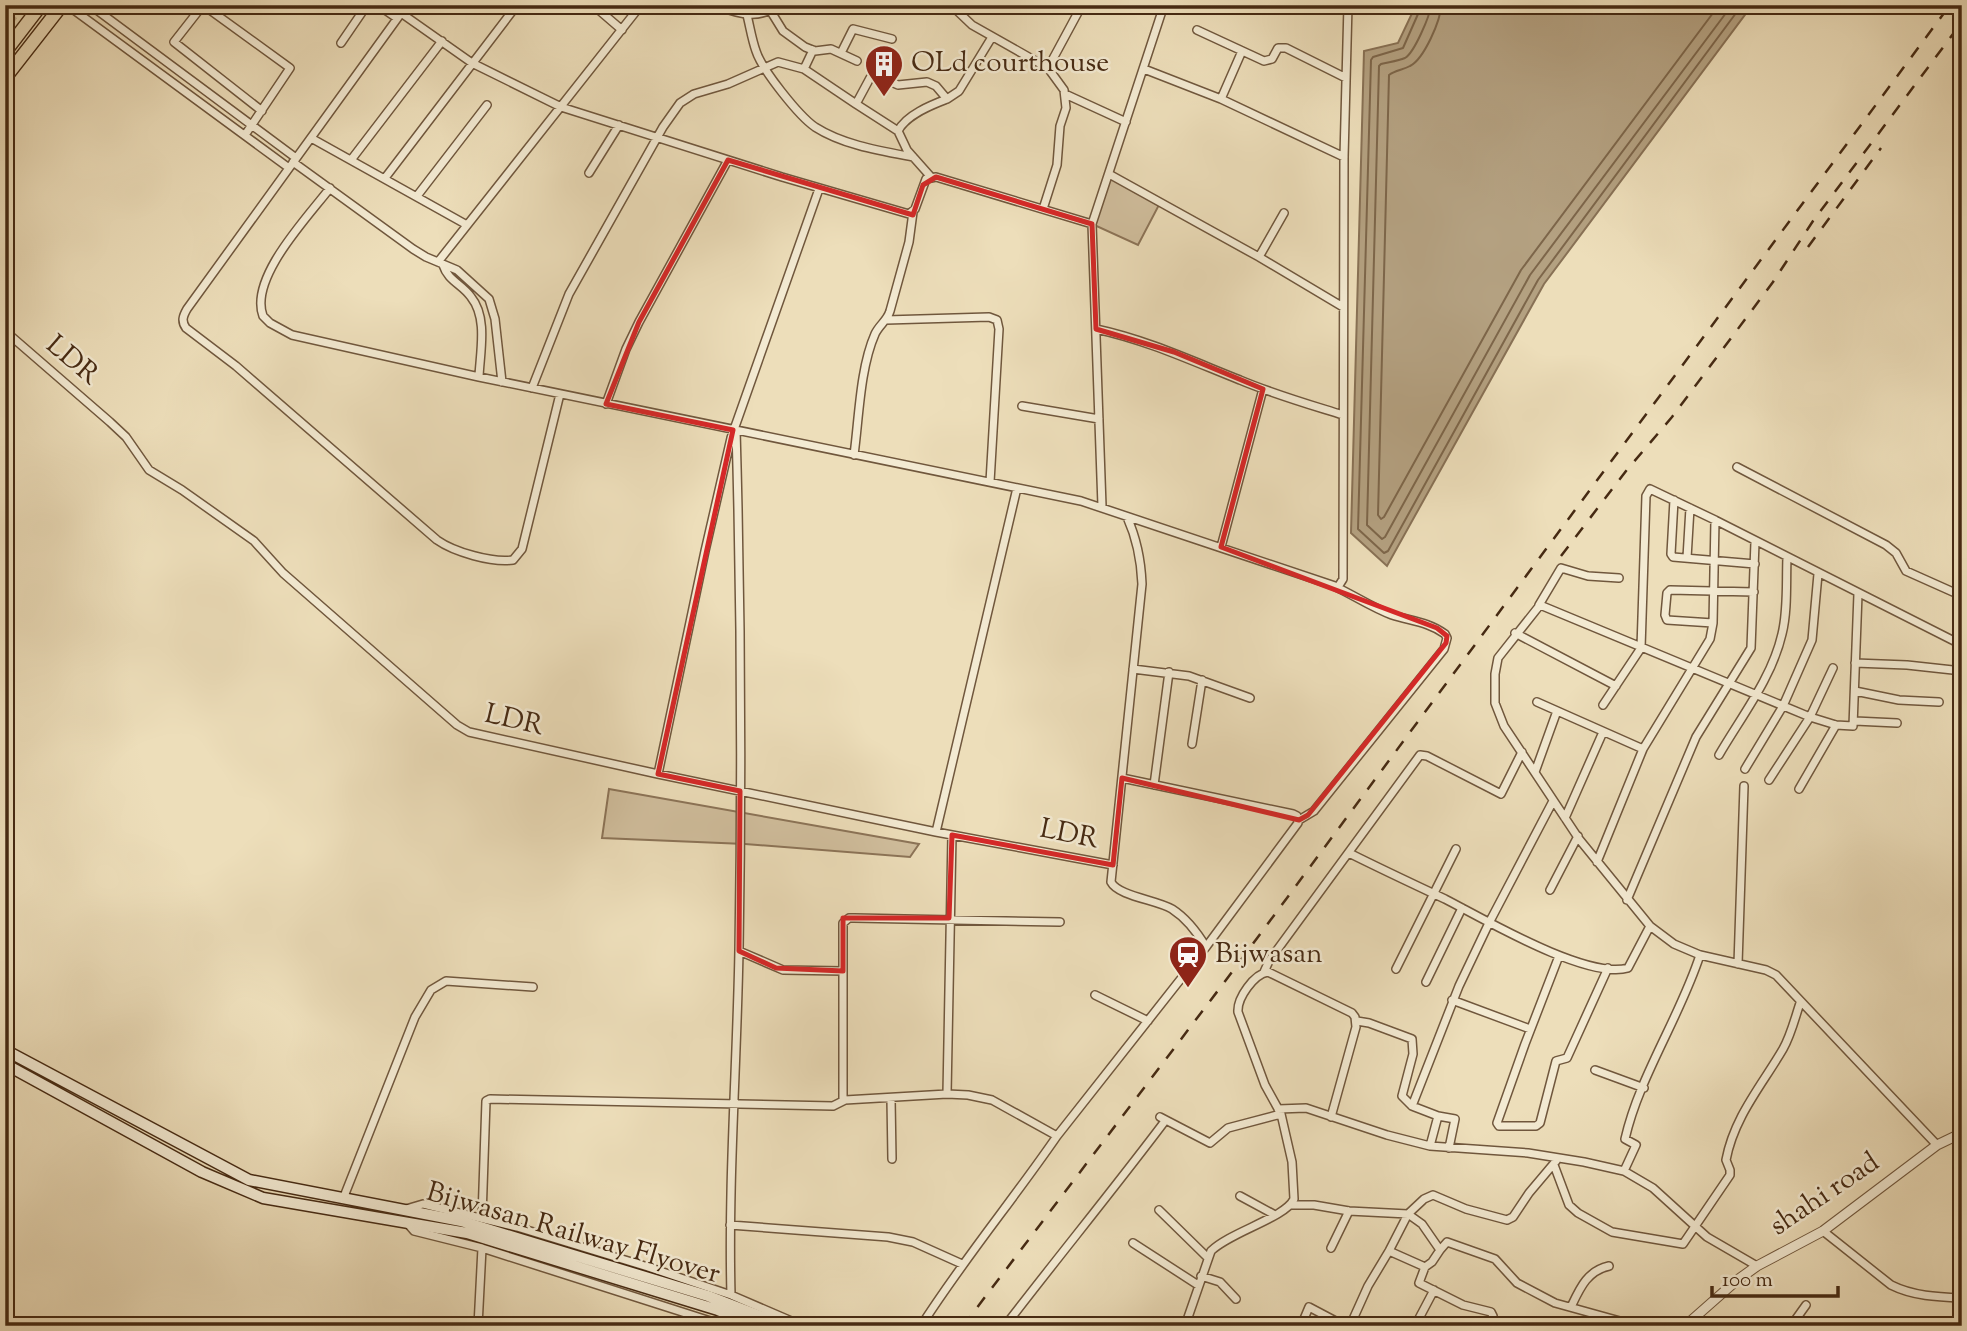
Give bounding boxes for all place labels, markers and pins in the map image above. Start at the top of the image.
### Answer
building icon: OLd courthouse [863,43,905,98]
place label: OLd courthouse [911,44,1109,84]
station icon: Bijwasan [1167,934,1209,989]
place label: Bijwasan [1215,935,1323,975]

